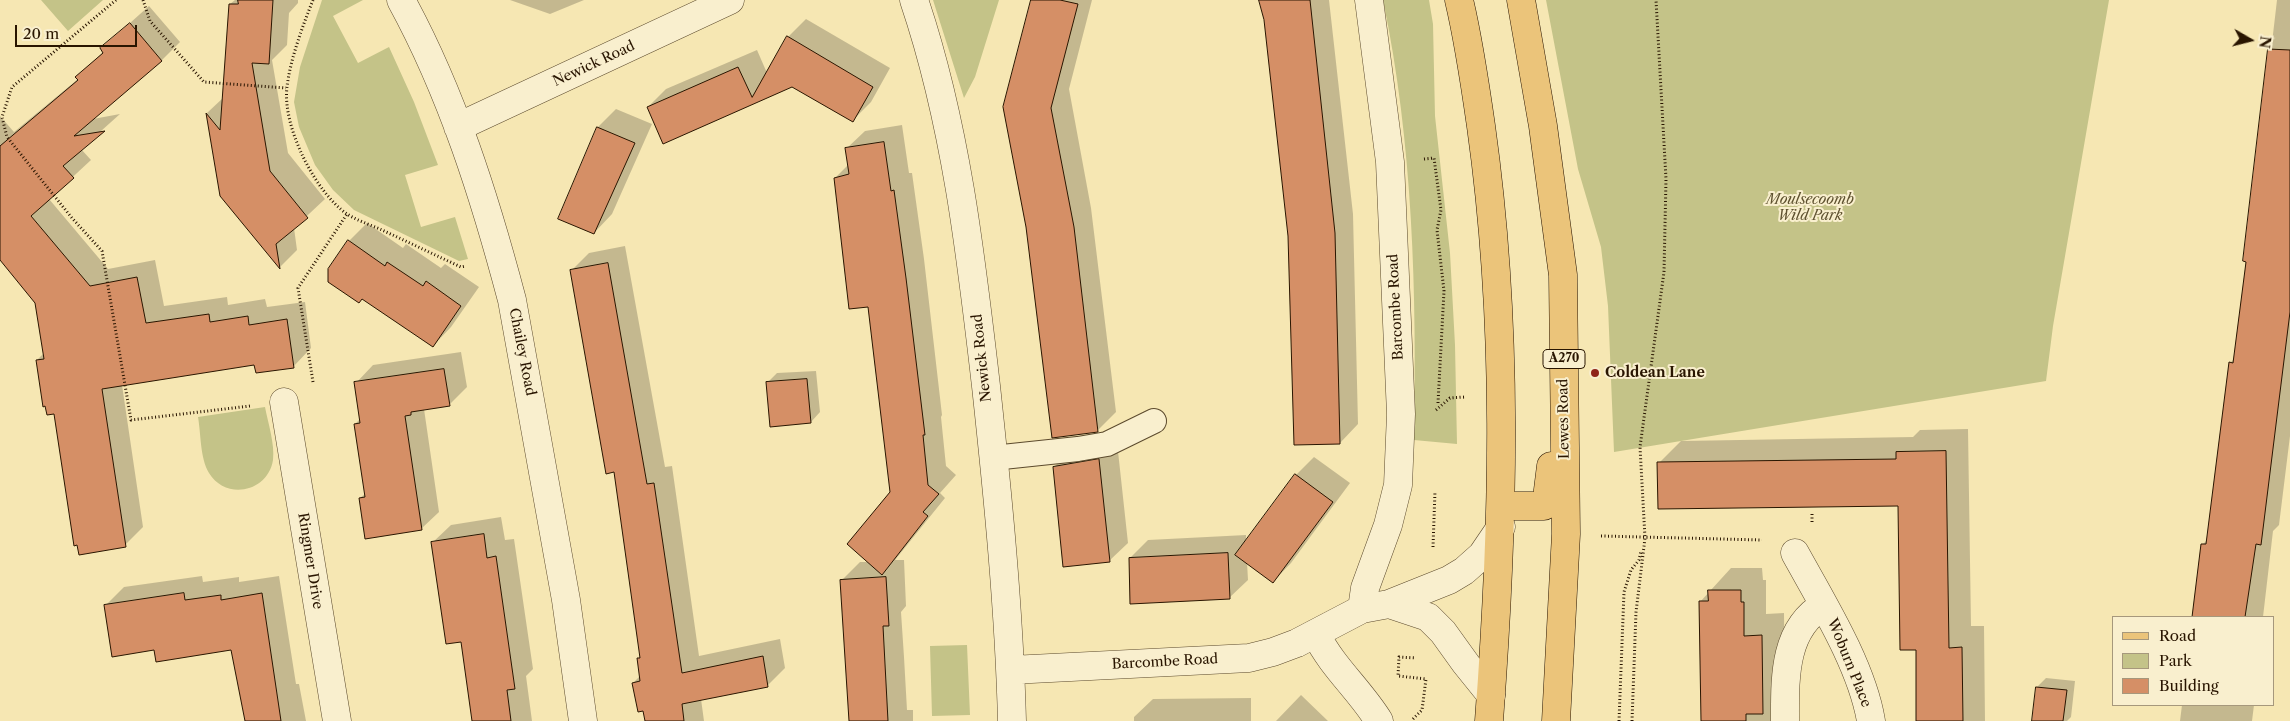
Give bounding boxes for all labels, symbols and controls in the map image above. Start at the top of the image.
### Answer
scale bar [18,15,140,47]
north arrow [2225,15,2275,65]
text: 20 m [23,24,59,43]
text: N [2255,35,2275,49]
street label: Newick Road [550,38,638,90]
park label: Moulsecoomb Wild Park [1766,192,1854,224]
street label: Barcombe Road [1385,253,1407,361]
street label: Chailey Road [505,307,539,397]
street label: Newick Road [969,313,995,403]
road number: A270 [1543,349,1585,368]
place label: Coldean Lane [1605,365,1705,381]
marker: Coldean Lane [1589,367,1601,379]
street label: Lewes Road [1555,379,1573,459]
street label: Ringmer Drive [294,512,326,610]
street label: Woburn Place [1824,616,1874,710]
legend [2112,616,2275,706]
text: Road [2159,626,2196,645]
street label: Barcombe Road [1111,651,1219,673]
text: Park [2159,651,2192,670]
text: Building [2159,676,2219,695]

